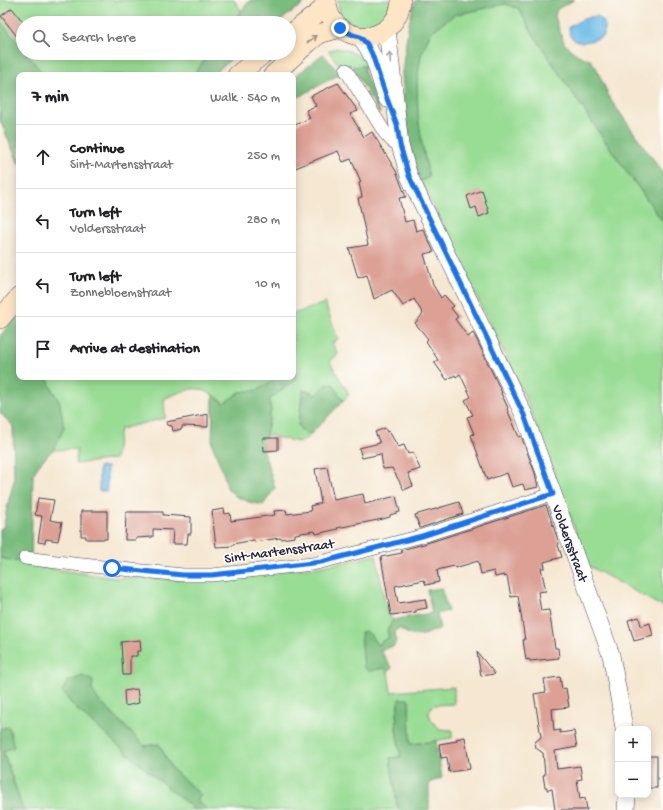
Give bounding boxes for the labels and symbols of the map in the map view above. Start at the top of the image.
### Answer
route end [331,19,349,37]
one-way arrow [307,35,318,43]
one-way arrow [386,52,393,65]
street label: Voldersstraat [547,502,591,586]
street label: Sint-Martensstraat [223,536,337,569]
route start [103,559,121,577]

